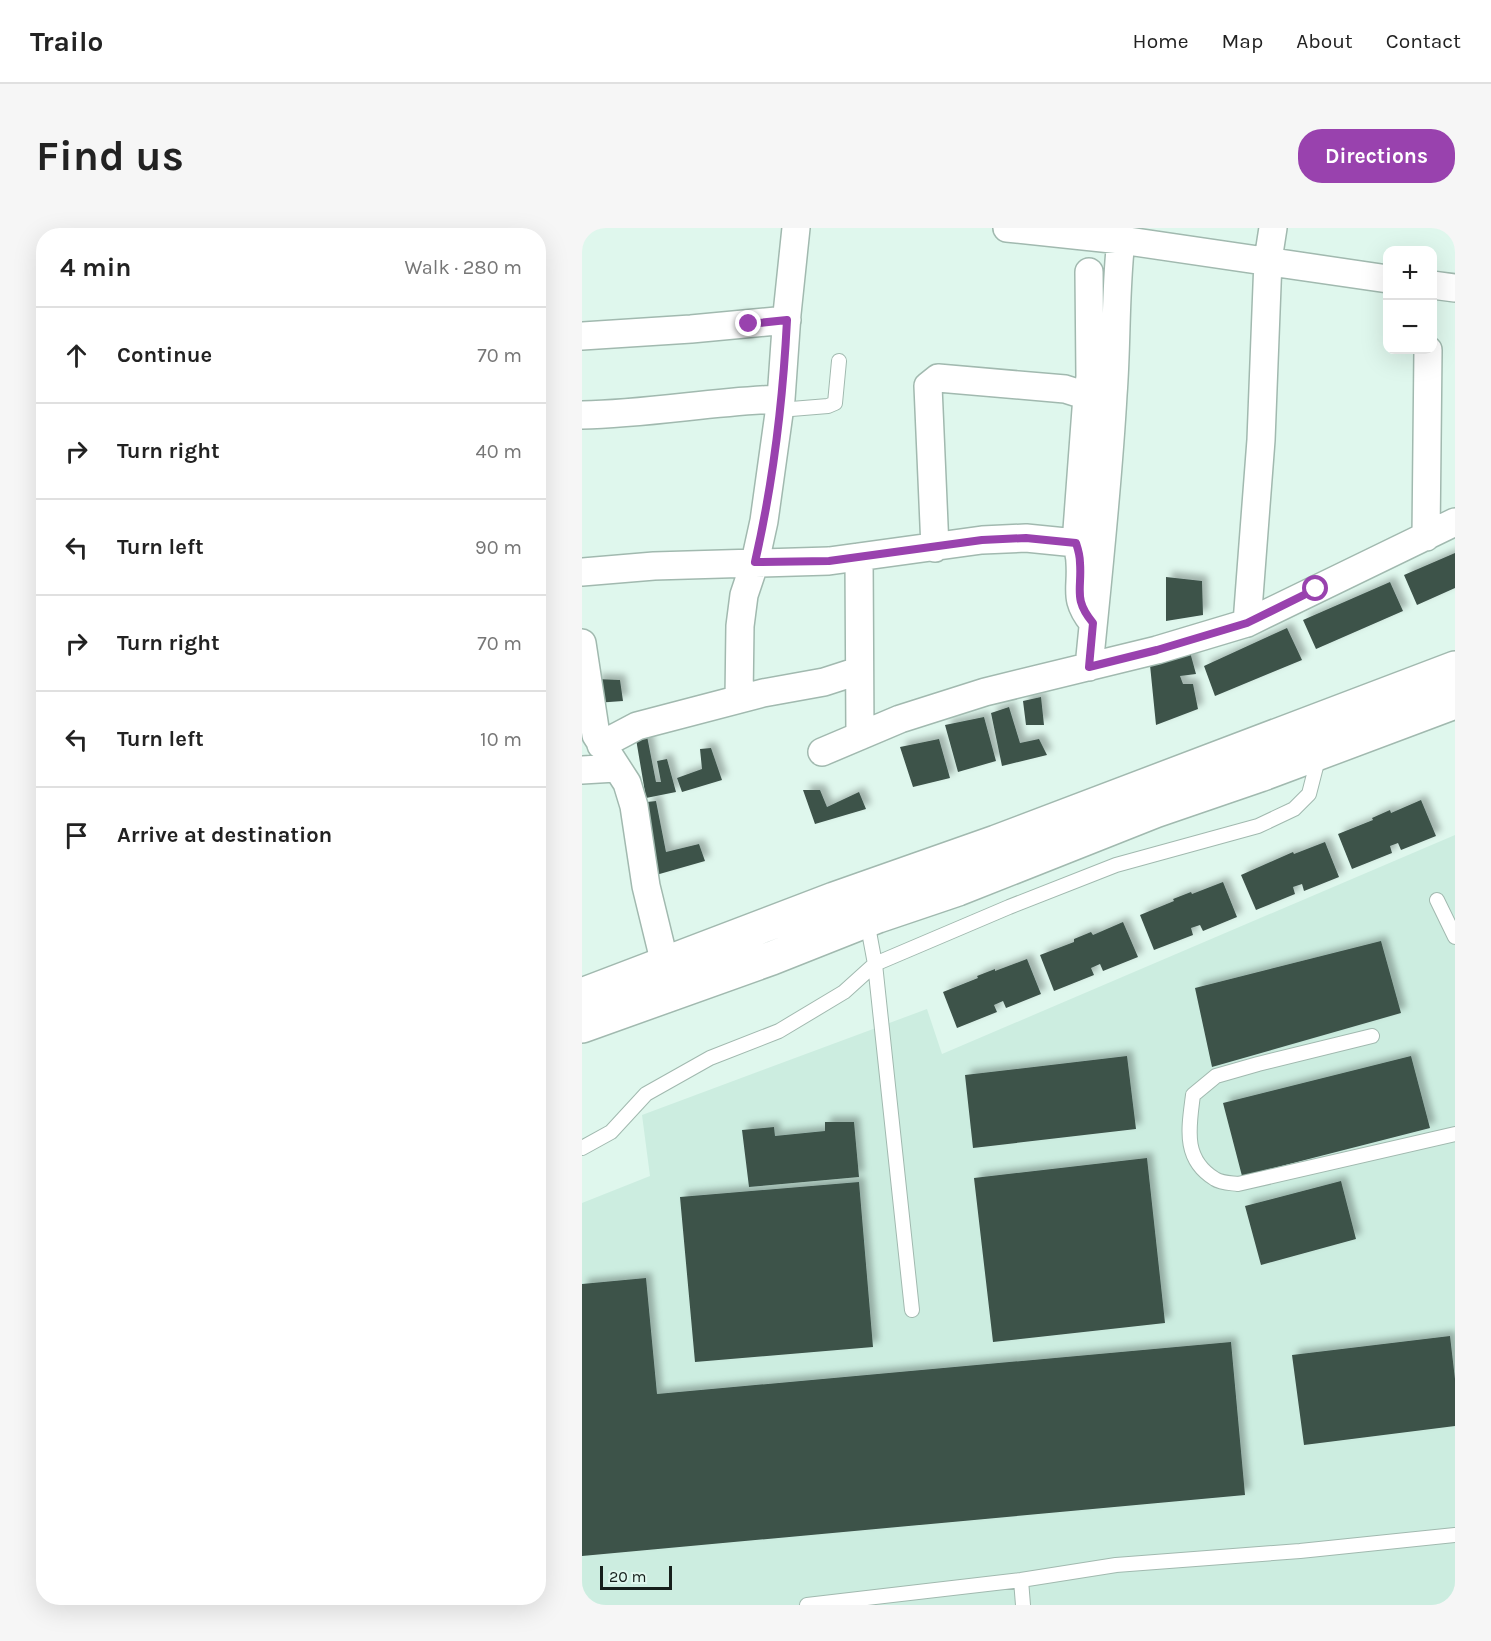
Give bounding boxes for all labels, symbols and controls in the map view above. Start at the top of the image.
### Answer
text: Trailo [30,25,103,58]
text: Home [1133,29,1189,53]
text: Map [1222,29,1263,53]
text: About [1296,29,1353,53]
text: Contact [1386,29,1461,53]
button: Directions [1298,129,1455,183]
text: Find us [36,131,184,181]
map controls [1383,246,1437,354]
button: + [1383,246,1437,300]
text: 4 min [60,252,131,283]
text: Walk · 280 m [405,256,522,279]
button: − [1383,300,1437,354]
route end [735,310,761,336]
icon: ahead [60,339,93,372]
text: Continue [117,342,212,368]
text: 70 m [477,344,522,367]
icon: right [60,435,93,468]
text: Turn right [117,438,220,464]
text: 40 m [476,440,522,463]
icon: left [60,531,93,564]
text: Turn left [117,534,204,560]
text: 90 m [475,536,522,559]
route start [1302,575,1328,601]
icon: right [60,627,93,660]
text: Turn right [117,630,220,656]
text: 70 m [477,632,522,655]
icon: left [60,723,93,756]
text: Turn left [117,726,204,752]
text: 10 m [480,728,522,751]
icon: arrive [60,819,93,852]
text: Arrive at destination [117,822,332,848]
scale bar [600,1563,672,1590]
text: 20 m [609,1567,647,1586]

